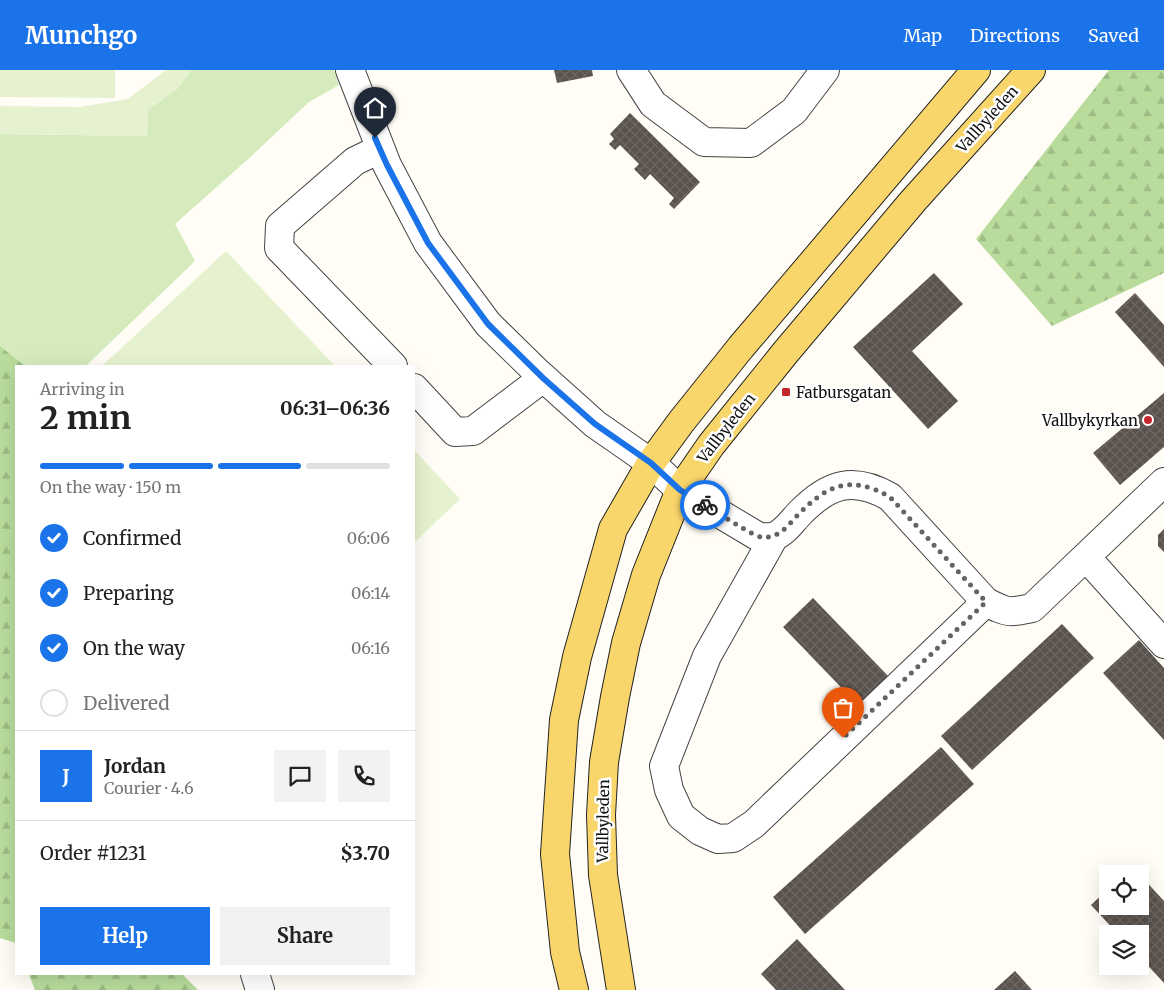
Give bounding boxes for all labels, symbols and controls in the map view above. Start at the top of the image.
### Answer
text: Munchgo [25,20,137,51]
text: Map [904,24,942,47]
text: Directions [970,24,1060,47]
text: Saved [1088,24,1139,47]
street label: Vallbyleden [951,82,1022,157]
pin [354,87,396,138]
icon: home [361,94,389,122]
text: Arriving in [40,379,125,399]
place label: Fatbursgatan [796,383,891,402]
marker: Fatbursgatan [780,386,792,398]
street label: Vallbyleden [692,389,759,468]
text: 06:31–06:36 [280,396,390,420]
text: 2 min [40,398,131,438]
place label: Vallbykyrkan [1041,411,1138,430]
marker: Vallbykyrkan [1142,414,1154,426]
text: On the way · 150 m [40,477,181,497]
courier [680,480,730,530]
icon: bike [691,491,719,519]
icon: check [40,524,68,552]
text: Confirmed [83,526,181,550]
text: 06:06 [347,528,390,548]
icon: check [40,579,68,607]
text: Preparing [83,581,174,605]
text: 06:14 [351,583,390,603]
icon: check [40,634,68,662]
text: On the way [83,636,185,660]
text: 06:16 [351,638,390,658]
pin [822,687,864,738]
text: Delivered [83,691,170,715]
icon: bag [829,694,857,722]
button: chat [274,750,326,802]
button: phone [338,750,390,802]
text: Jordan [104,754,166,778]
text: J [62,764,70,788]
text: Courier · 4.6 [104,778,194,798]
street label: Vallbyleden [593,779,613,864]
text: Order #1231 [40,841,146,865]
text: $3.70 [340,841,390,865]
map controls [1099,865,1149,975]
button: locate [1099,865,1149,915]
button: Help [40,907,210,965]
button: Share [220,907,390,965]
button: layers [1099,925,1149,975]

